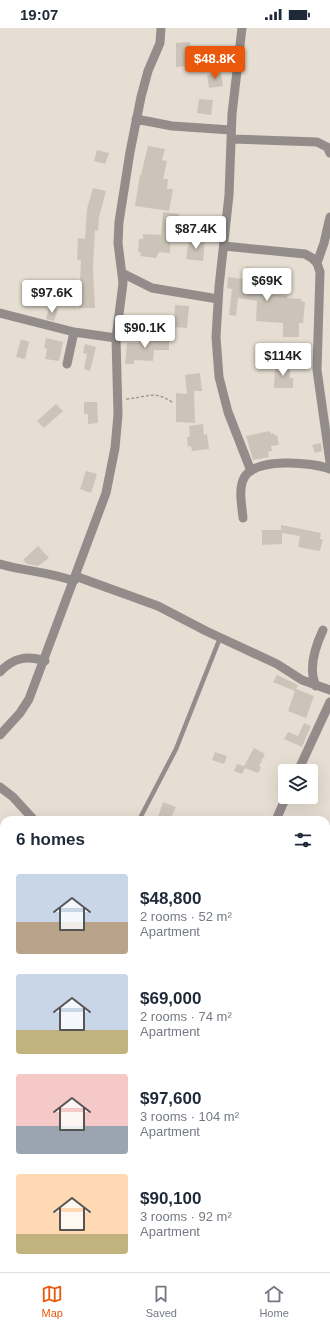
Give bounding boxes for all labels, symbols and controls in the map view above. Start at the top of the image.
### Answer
text: 19:07 [20,6,58,23]
pin: $48.8K [182,46,248,80]
text: $48.8K [194,51,236,66]
pin: $87.4K [163,216,229,250]
text: $87.4K [175,221,217,236]
pin: $69K [243,268,291,302]
text: $69K [251,273,283,288]
pin: $97.6K [19,280,85,314]
text: $97.6K [31,285,73,300]
pin: $90.1K [112,315,178,349]
text: $90.1K [124,320,166,335]
pin: $114K [255,343,311,377]
text: $114K [264,348,302,363]
map controls [278,764,318,804]
button: layers [278,764,318,804]
icon: filters [292,829,314,851]
text: 6 homes [16,830,85,849]
text: $48,800 [140,889,201,908]
icon: home [48,890,96,938]
text: 2 rooms · 52 m² [140,909,232,924]
text: Apartment [140,924,200,939]
text: $69,000 [140,989,201,1008]
icon: home [48,990,96,1038]
text: 2 rooms · 74 m² [140,1009,232,1024]
text: Apartment [140,1024,200,1039]
text: $97,600 [140,1089,201,1108]
icon: home [48,1090,96,1138]
text: 3 rooms · 104 m² [140,1109,239,1124]
text: Apartment [140,1124,200,1139]
text: $90,100 [140,1189,201,1208]
icon: home [48,1190,96,1238]
text: 3 rooms · 92 m² [140,1209,232,1224]
text: Apartment [140,1224,200,1239]
tab: Map [41,1283,63,1319]
tab: Saved [146,1283,177,1319]
tab: Home [259,1283,289,1319]

